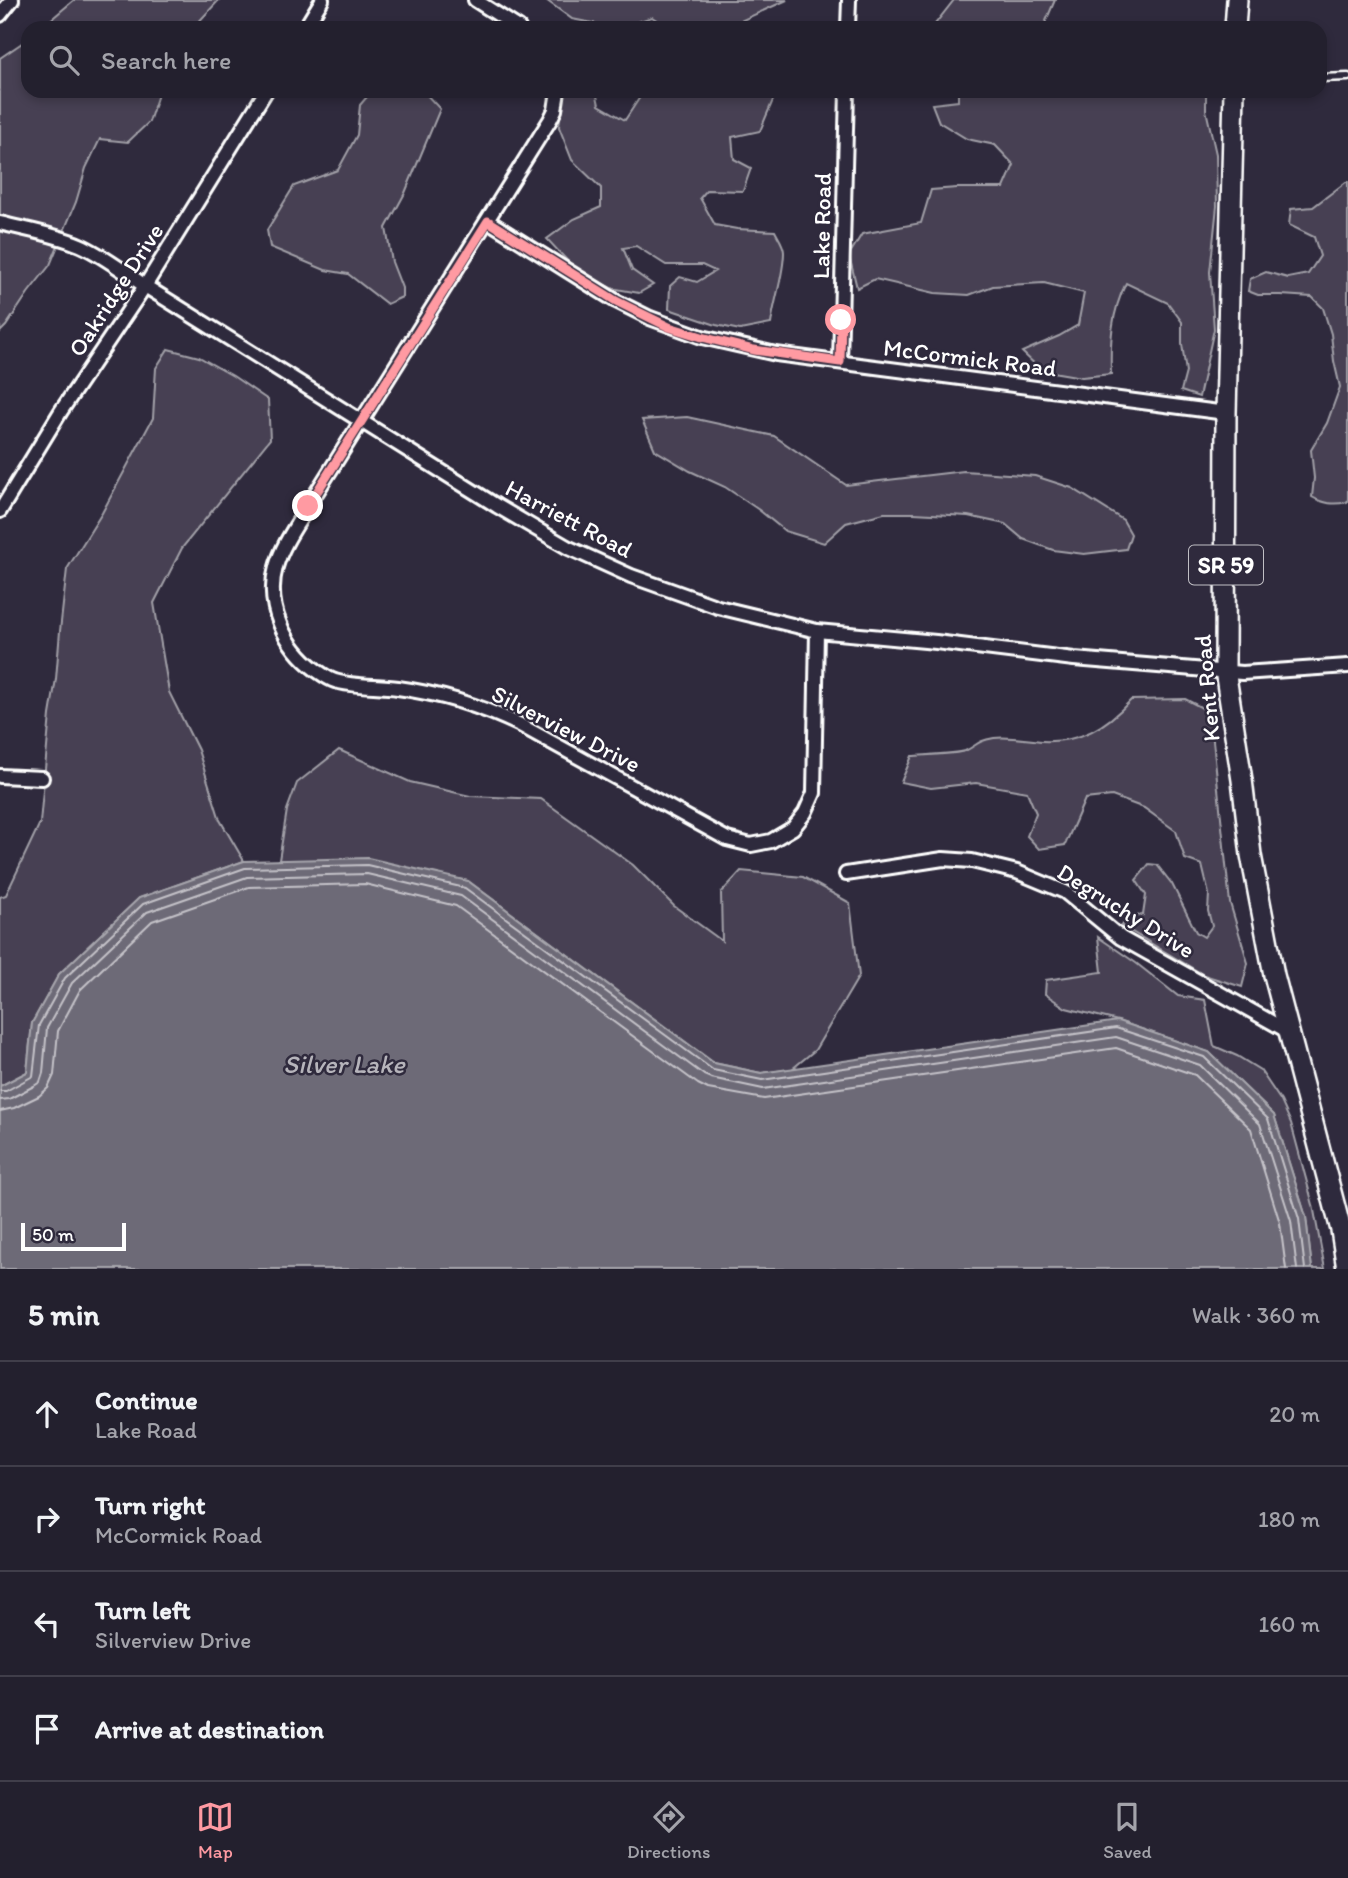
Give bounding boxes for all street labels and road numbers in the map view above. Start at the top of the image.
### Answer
street label: Lake Road [806,172,837,279]
street label: Oakridge Drive [62,218,169,362]
street label: McCormick Road [882,332,1058,383]
street label: Harriett Road [501,473,638,564]
road number: SR 59 [1189,545,1263,584]
street label: Kent Road [1187,633,1226,743]
street label: Silverview Drive [487,679,645,778]
street label: Degruchy Drive [1052,857,1200,964]

